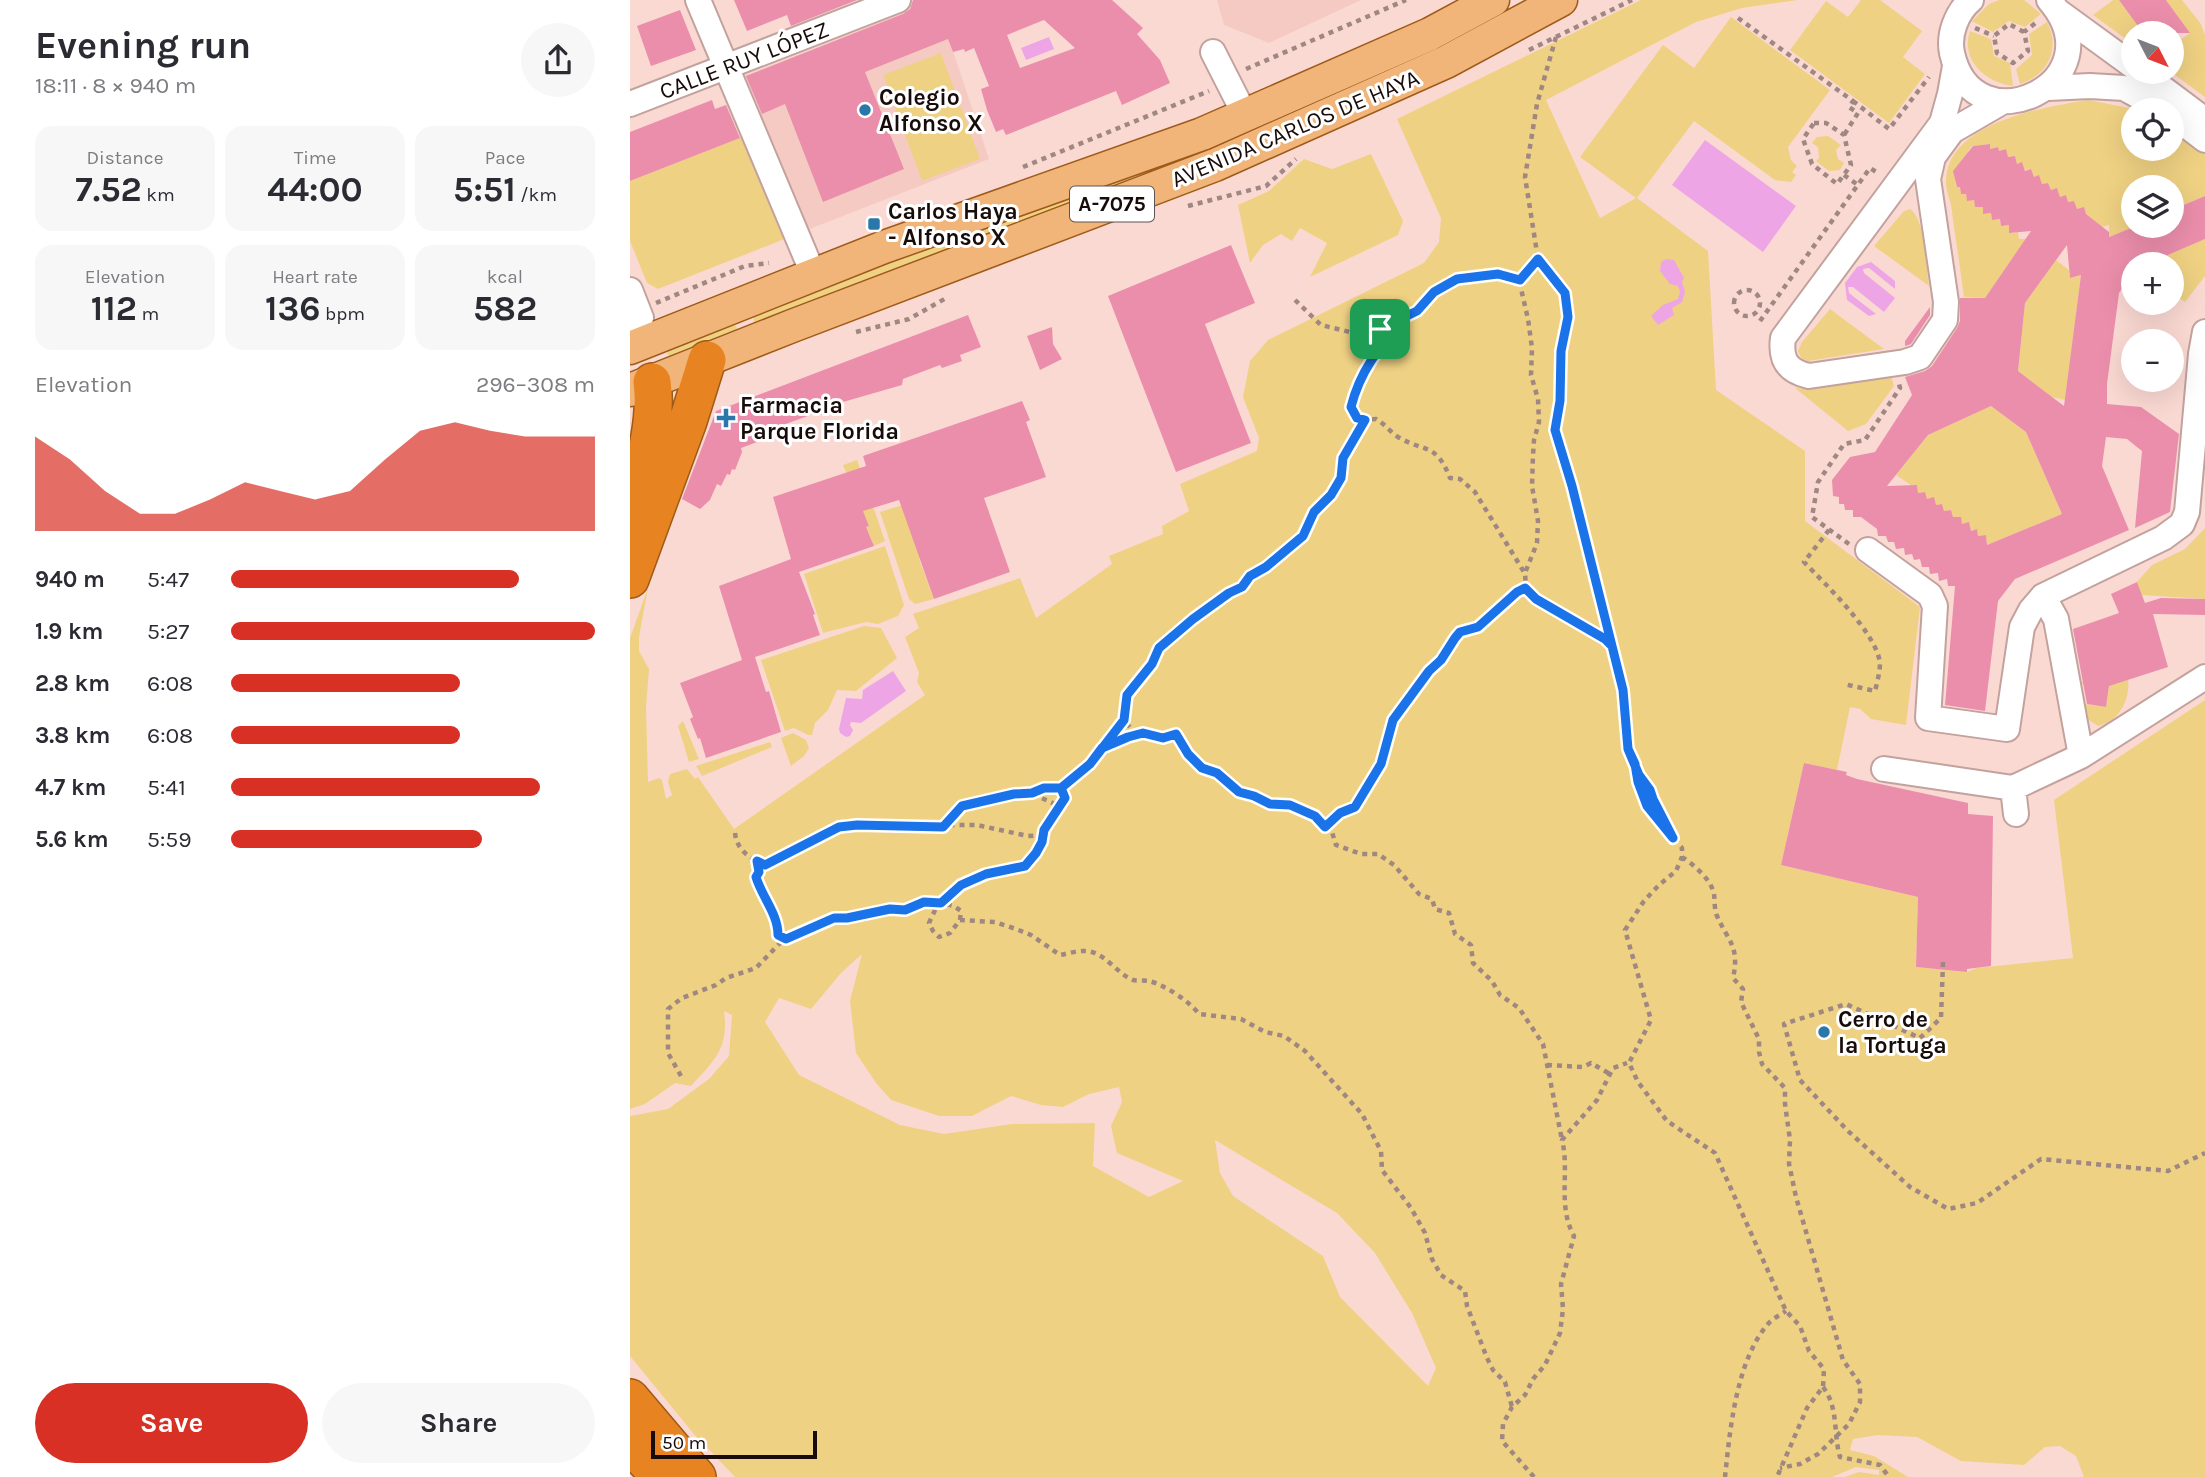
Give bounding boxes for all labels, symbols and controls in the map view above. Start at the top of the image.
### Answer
street label: CALLE RUY LÓPEZ [656,16,833,105]
north arrow [2121,21,2184,84]
map controls [2121,21,2184,392]
text: Evening run [35,23,251,68]
button: share [521,23,595,97]
street label: AVENIDA CARLOS DE HAYA [1167,64,1423,193]
text: 18:11 · 8 × 940 m [35,72,196,99]
place label: Colegio Alfonso X [879,84,983,137]
button: locate [2121,98,2184,161]
marker: Colegio Alfonso X [857,102,873,118]
text: Distance [87,147,163,169]
text: Time [294,147,336,169]
text: Pace [485,147,525,169]
text: 7.52 [75,169,142,210]
text: 44:00 [267,169,363,210]
text: 5:51 [453,169,516,210]
button: layers [2121,175,2184,238]
text: km [142,184,175,206]
text: /km [516,184,557,206]
road number: A-7075 [1070,186,1154,222]
place label: Carlos Haya - Alfonso X [888,198,1018,251]
marker: Carlos Haya - Alfonso X [866,216,882,232]
button: + [2121,252,2184,315]
text: Elevation [85,266,165,288]
text: Heart rate [272,266,358,288]
text: kcal [487,266,523,288]
text: 112 [91,288,137,329]
text: 136 [265,288,320,329]
text: 582 [473,288,537,329]
pin [1350,299,1410,359]
text: m [137,303,159,325]
text: bpm [320,303,365,325]
icon: arrive [1361,310,1399,348]
button: − [2121,329,2184,392]
text: Elevation [35,371,132,398]
text: 296–308 m [476,371,595,398]
place label: Farmacia Parque Florida [740,392,899,445]
marker: Farmacia Parque Florida [718,410,734,426]
text: 940 m [35,566,105,593]
text: 5:47 [147,566,189,593]
text: 1.9 km [35,618,103,645]
text: 5:27 [147,618,189,645]
text: 2.8 km [35,670,110,697]
text: 6:08 [147,670,193,697]
text: 3.8 km [35,722,110,749]
text: 6:08 [147,722,193,749]
text: 4.7 km [35,774,106,801]
text: 5:41 [147,774,186,801]
text: 5.6 km [35,826,109,853]
text: 5:59 [147,826,192,853]
place label: Cerro de la Tortuga [1838,1006,1947,1059]
marker: Cerro de la Tortuga [1816,1024,1832,1040]
button: Save [35,1383,308,1463]
button: Share [322,1383,595,1463]
scale bar [651,1428,817,1460]
text: 50 m [662,1432,706,1454]

